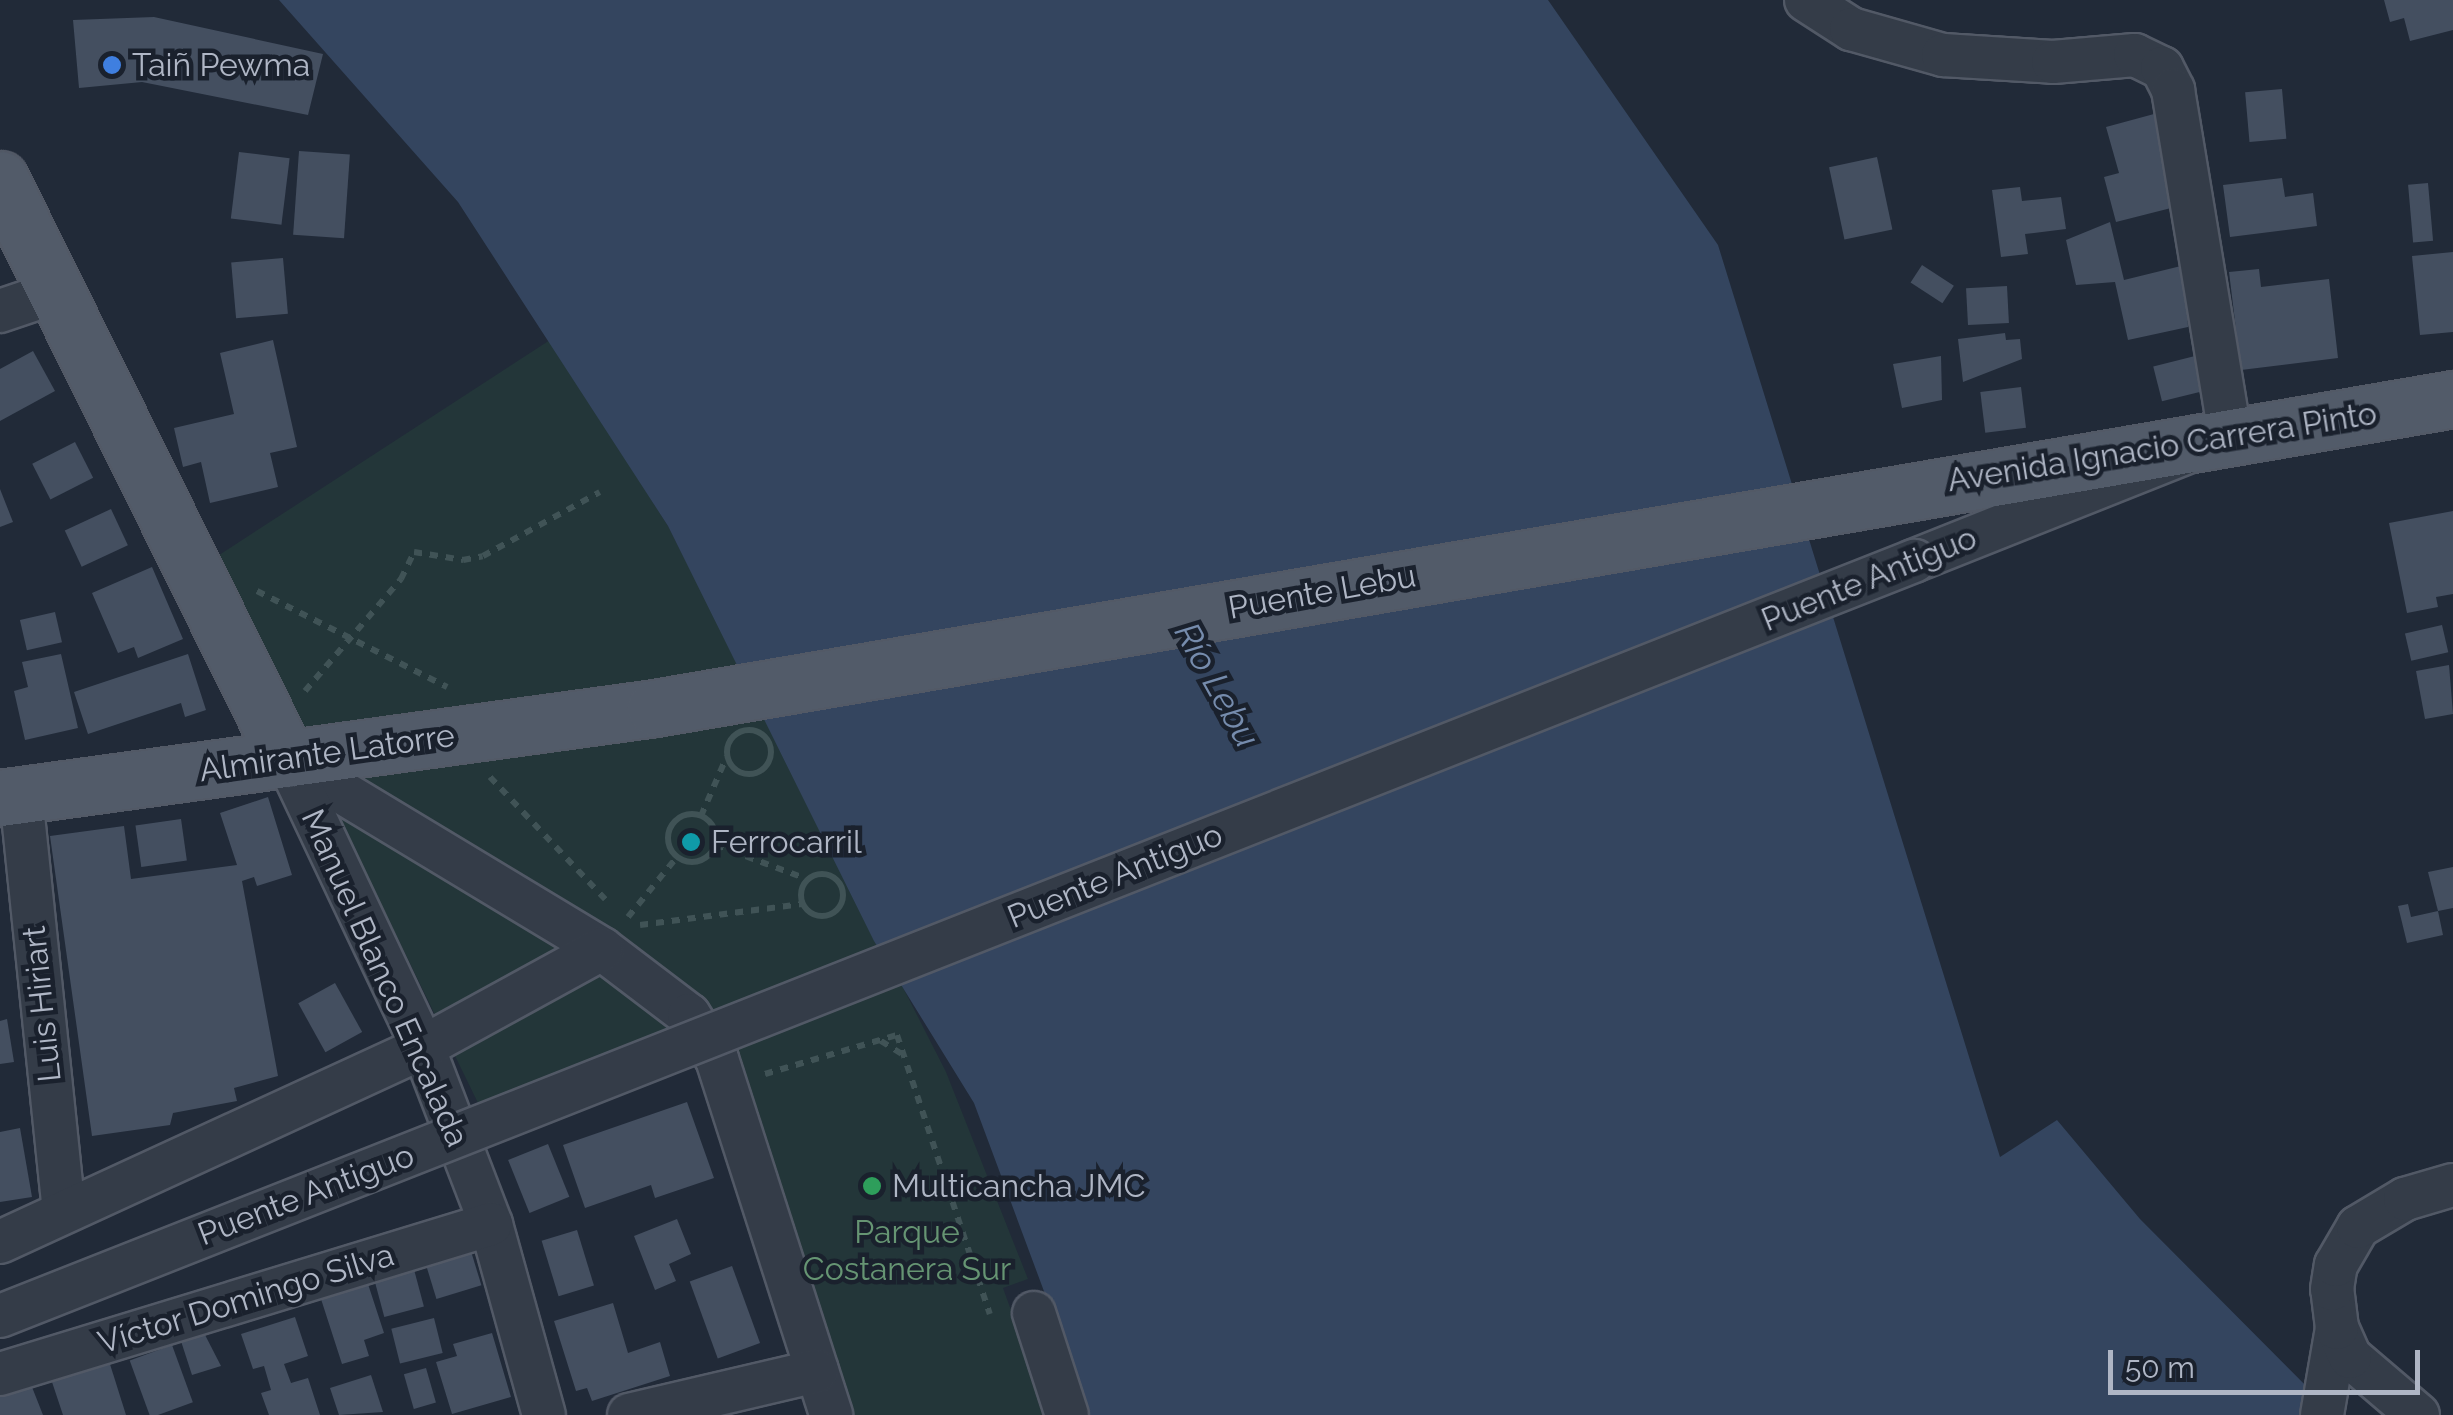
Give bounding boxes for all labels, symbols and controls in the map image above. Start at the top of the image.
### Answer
place label: Taiñ Pewma [132,46,310,84]
marker: Taiñ Pewma [101,54,123,76]
street label: Avenida Ignacio Carrera Pinto [1945,394,2379,500]
street label: Puente Antiguo [1756,518,1982,640]
street label: Puente Lebu [1225,557,1419,627]
water label: Río Lebu [1166,615,1268,755]
street label: Almirante Latorre [197,716,457,790]
street label: Manuel Blanco Encalada [293,803,477,1153]
street label: Puente Antiguo [1002,815,1228,937]
place label: Ferrocarril [711,823,862,861]
marker: Ferrocarril [680,831,702,853]
street label: Luis Hiriart [15,924,69,1084]
street label: Puente Antiguo [192,1136,420,1254]
place label: Multicancha JMC [892,1167,1146,1205]
marker: Multicancha JMC [861,1175,883,1197]
park label: Parque Costanera Sur [803,1214,1011,1289]
street label: Víctor Domingo Silva [93,1236,399,1362]
scale bar [2113,1330,2426,1392]
text: 50 m [2125,1350,2195,1385]

